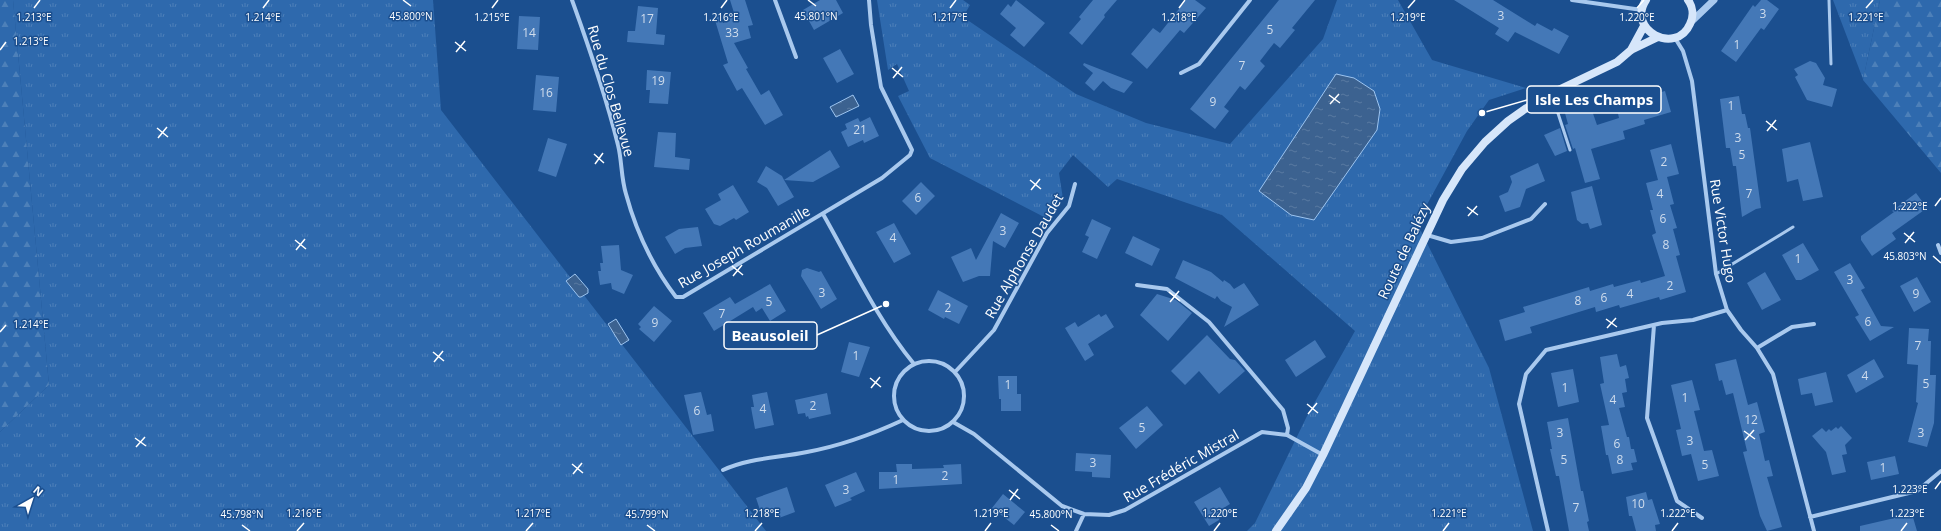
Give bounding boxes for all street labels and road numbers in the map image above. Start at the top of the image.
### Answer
street label: Rue du Clos Bellevue [584,23,639,159]
street label: Rue Victor Hugo [1706,178,1741,284]
street label: Rue Alphonse Daudet [980,190,1067,322]
street label: Route de Balézy [1373,199,1435,302]
street label: Rue Joseph Roumanille [674,201,813,292]
street label: Rue Frédéric Mistral [1120,425,1242,506]

